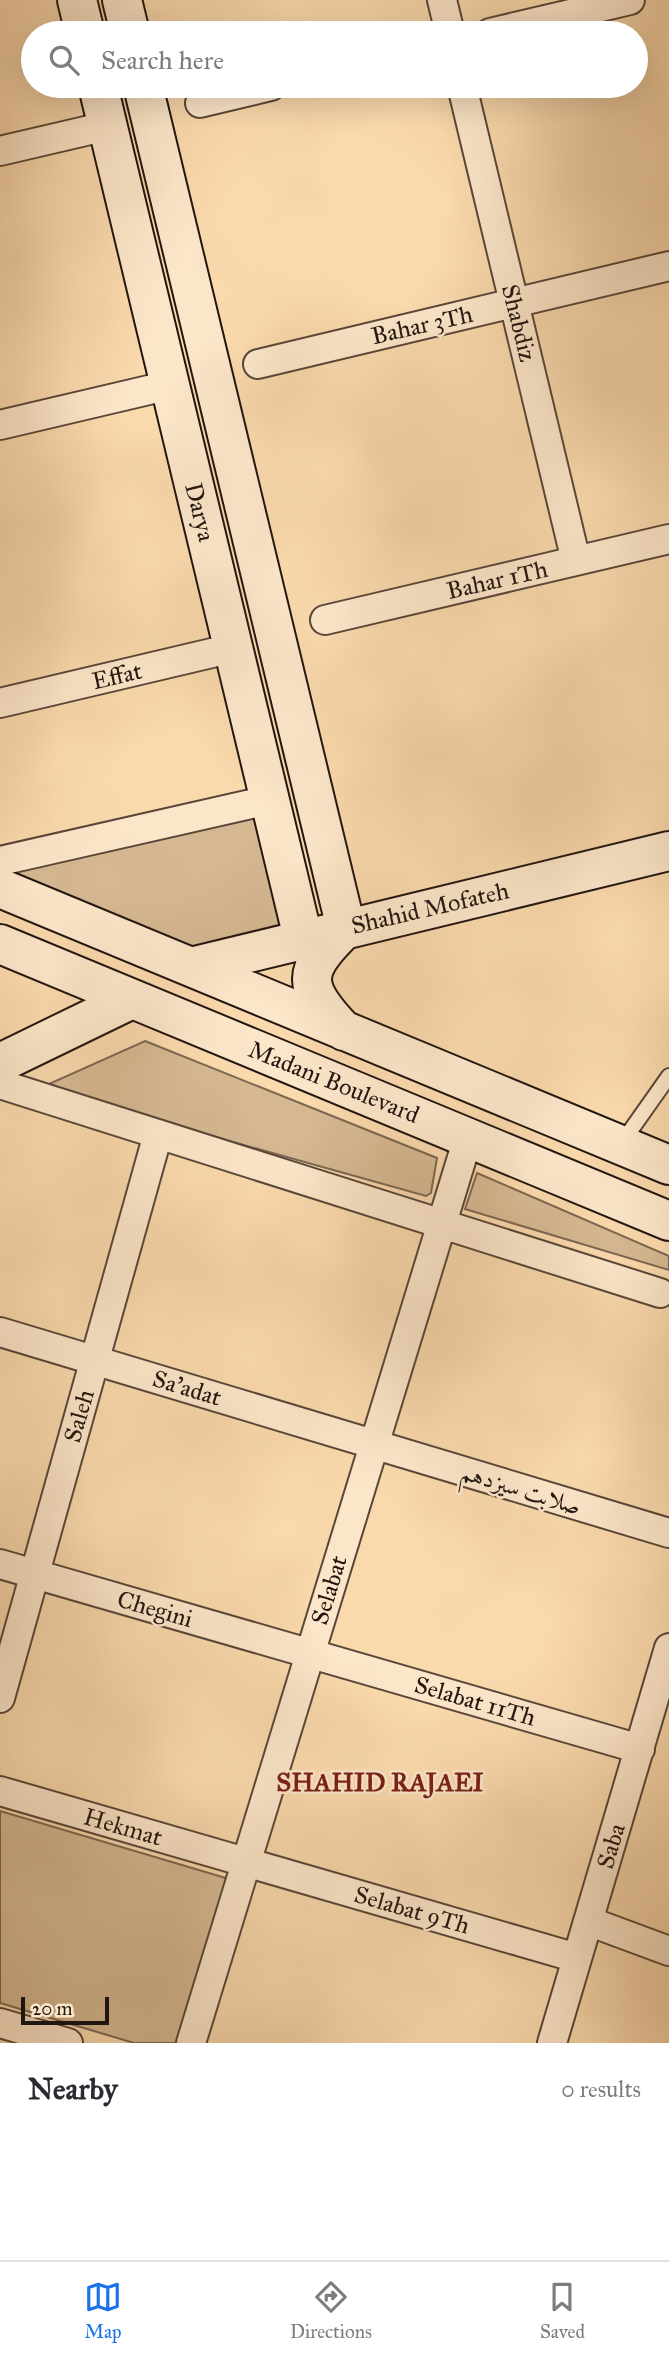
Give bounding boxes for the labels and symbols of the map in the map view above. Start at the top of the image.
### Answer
street label: Shabdiz [495,281,543,365]
street label: Bahar 3Th [368,299,476,351]
street label: Darya [178,480,222,545]
street label: Bahar 1Th [443,554,551,606]
street label: Effat [89,656,145,696]
street label: Shahid Mofateh [348,875,512,941]
street label: Madani Boulevard [244,1034,424,1130]
street label: Sa'adat [149,1363,226,1413]
street label: Saleh [57,1386,101,1446]
street label: صلابت سیزدهم [455,1457,585,1528]
street label: Selabat [304,1551,354,1628]
street label: Chegini [114,1584,197,1634]
street label: Selabat 11Th [411,1669,539,1733]
district label: SHAHID RAJAEI [276,1766,484,1799]
street label: Hekmat [80,1802,166,1853]
street label: Saba [590,1819,632,1872]
street label: Selabat 9Th [351,1879,473,1941]
scale bar [21,1994,108,2026]

